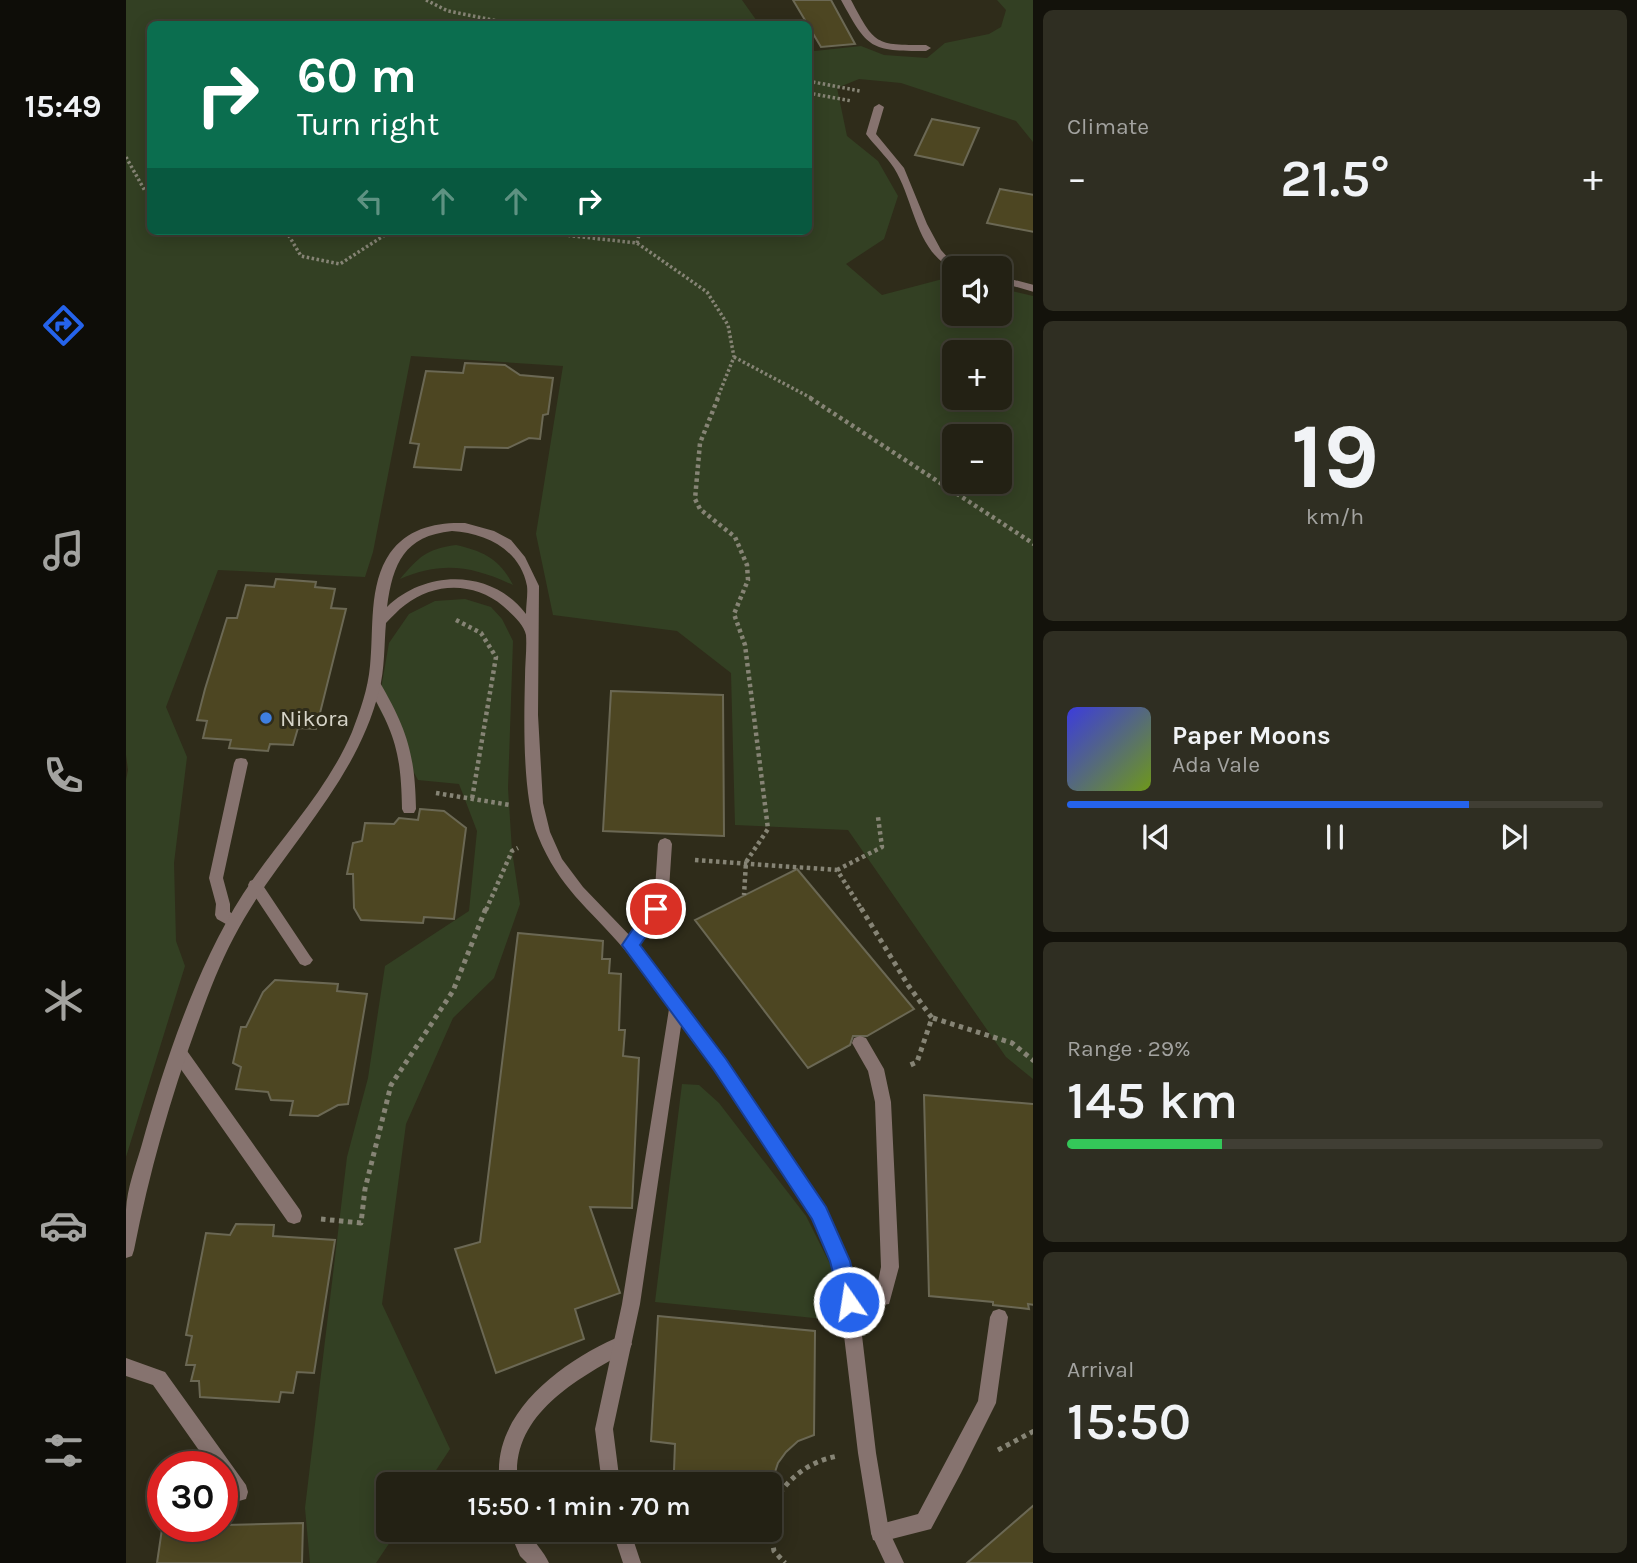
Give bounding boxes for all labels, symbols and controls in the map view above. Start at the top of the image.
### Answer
text: 60 m [297,47,417,104]
icon: right [182,49,273,140]
text: 15:49 [24,88,102,125]
text: Turn right [297,106,439,143]
text: Climate [1067,113,1149,140]
text: 21.5° [1280,148,1390,209]
text: − [1067,156,1087,201]
text: + [1583,156,1603,201]
icon: left [351,182,389,220]
icon: ahead [424,182,462,220]
icon: ahead [497,182,535,220]
icon: right [570,182,608,220]
map controls [942,256,1012,494]
button: sound [942,256,1012,326]
icon: directions [39,301,88,350]
button: + [942,340,1012,410]
text: 19 [1291,404,1379,510]
button: − [942,424,1012,494]
text: km/h [1306,503,1364,530]
icon: music [39,526,88,575]
place label: Nikora [280,705,349,732]
marker: Nikora [258,710,274,726]
text: Paper Moons [1172,720,1331,751]
icon: phone [39,751,88,800]
text: Ada Vale [1172,751,1260,778]
icon: previous [1137,818,1175,856]
icon: pause [1316,818,1354,856]
icon: next [1495,818,1533,856]
pin [626,879,686,939]
icon: arrive [637,890,675,928]
icon: climate [39,976,88,1025]
text: Range · 29% [1067,1035,1191,1062]
text: 145 km [1067,1070,1238,1131]
icon: car [39,1201,88,1250]
position arrow [812,1265,886,1339]
text: Arrival [1067,1356,1134,1383]
text: 15:50 [1067,1391,1191,1452]
icon: filters [39,1426,88,1475]
speed limit sign: 30 [147,1451,238,1542]
text: 15:50 · 1 min · 70 m [467,1491,691,1522]

